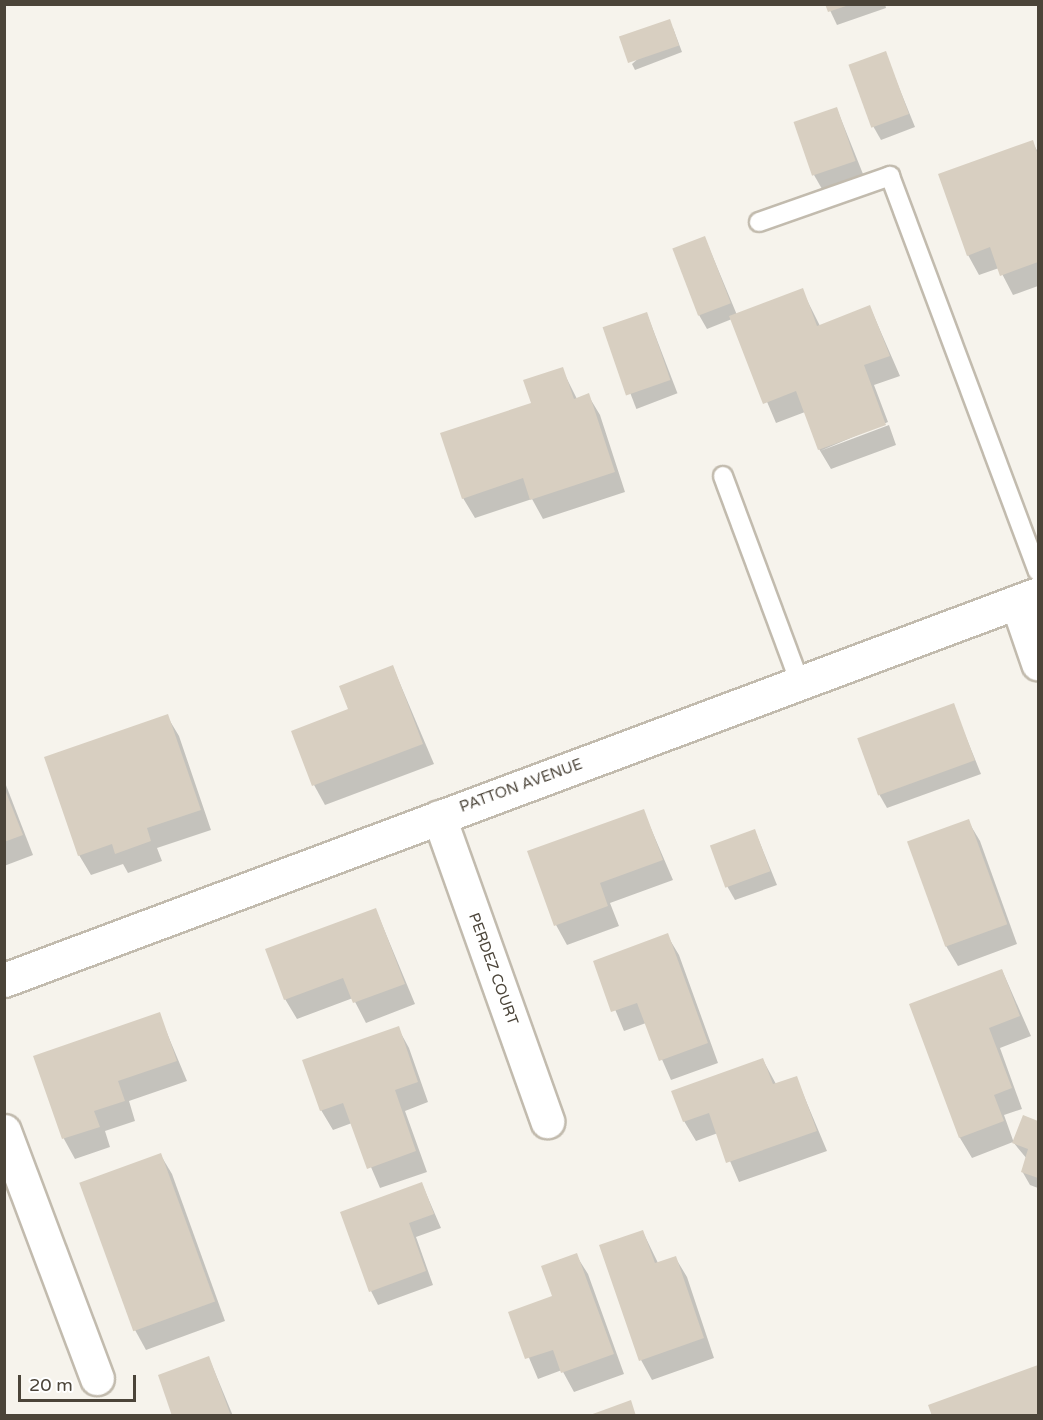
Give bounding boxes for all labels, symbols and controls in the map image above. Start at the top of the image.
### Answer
street label: PATTON AVENUE [457,755,585,817]
street label: PERDEZ COURT [464,910,522,1028]
scale bar [21,1363,140,1401]
text: 20 m [29,1374,73,1396]

